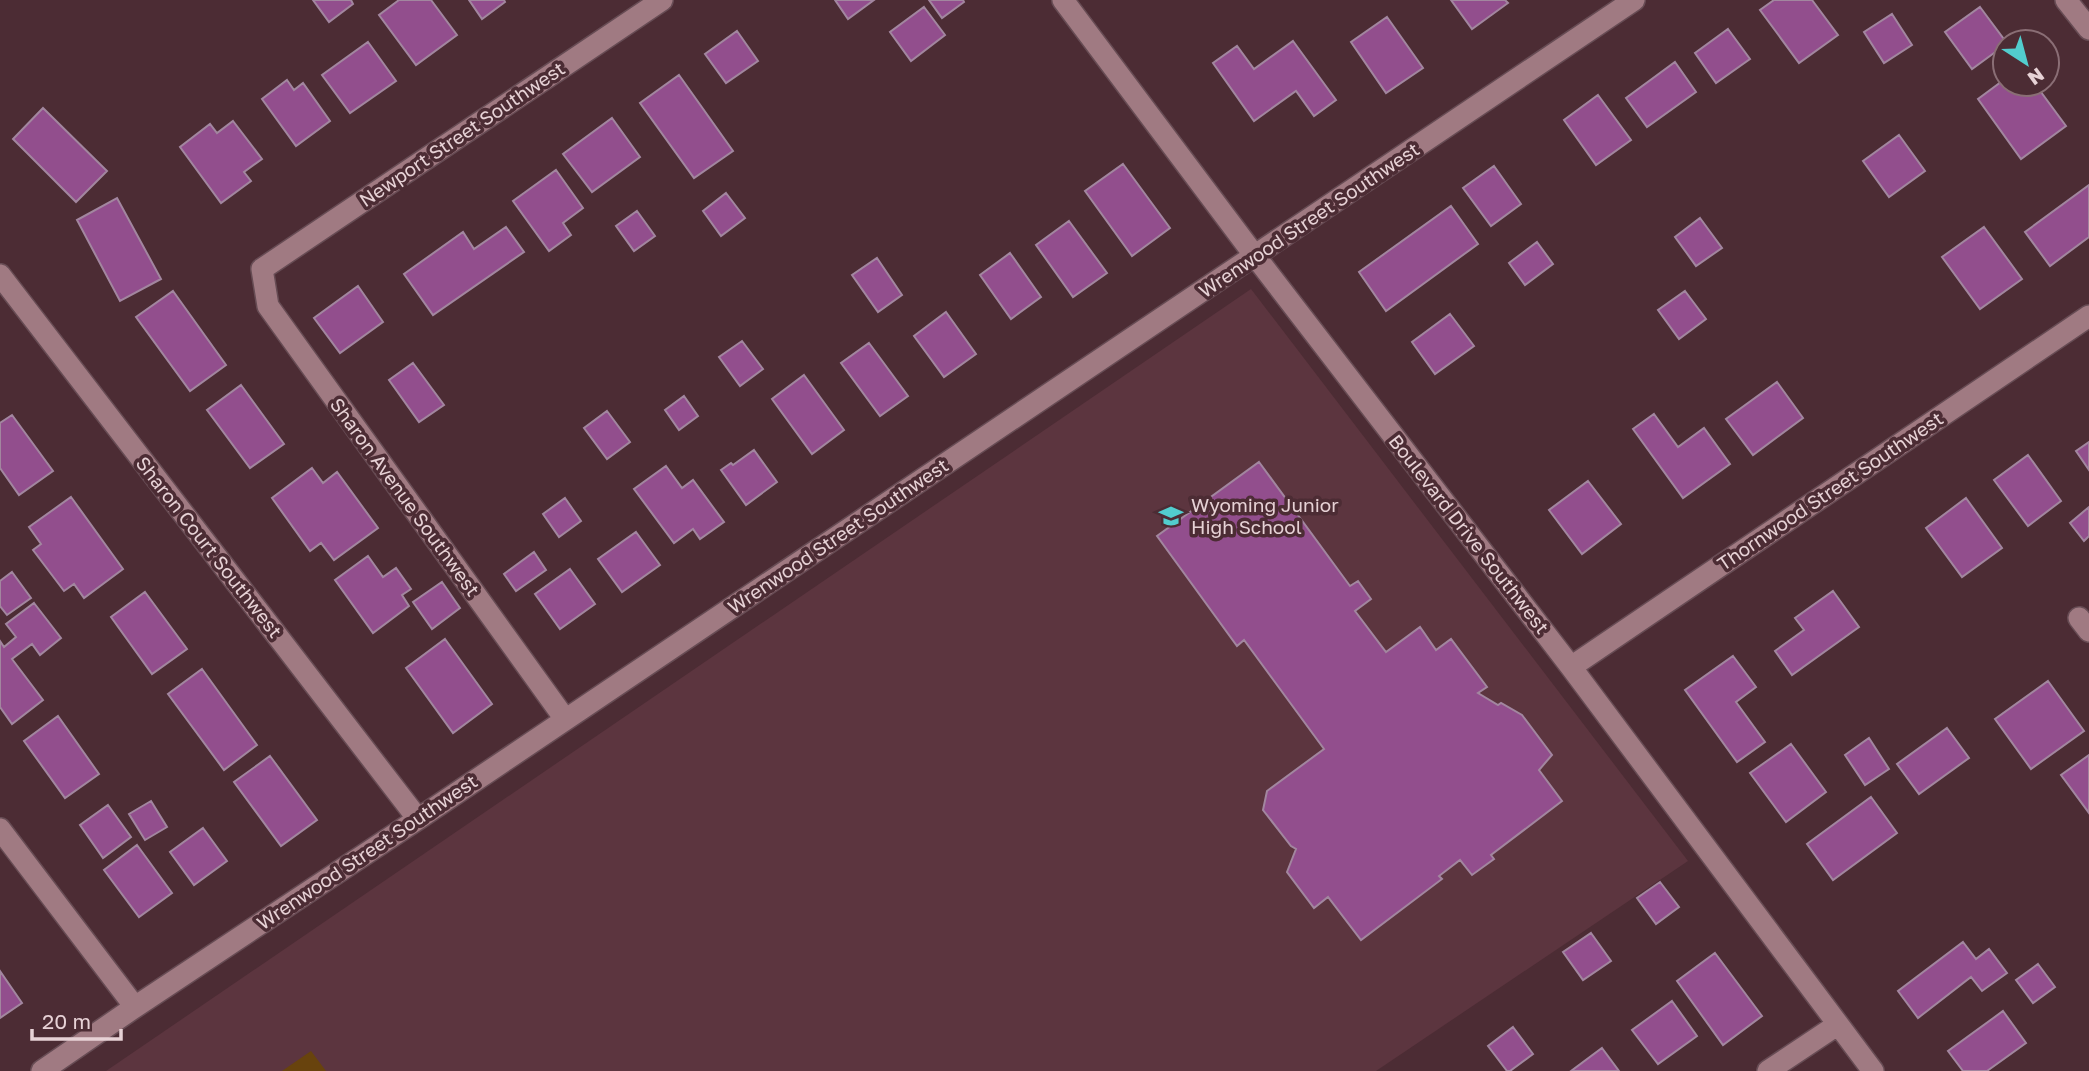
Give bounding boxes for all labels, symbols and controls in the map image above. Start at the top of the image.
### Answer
north arrow [1991,28,2061,98]
street label: Newport Street Southwest [355,56,569,211]
text: N [2024,64,2049,91]
street label: Wrenwood Street Southwest [1194,137,1423,302]
street label: Sharon Avenue Southwest [326,393,485,600]
street label: Thornwood Street Southwest [1713,406,1947,575]
street label: Boulevard Drive Southwest [1384,429,1554,638]
street label: Sharon Court Southwest [131,451,287,642]
street label: Wrenwood Street Southwest [723,453,952,618]
place label: Wyoming Junior High School [1191,493,1339,538]
school or university icon: Wyoming Junior High School [1157,502,1185,530]
street label: Wrenwood Street Southwest [252,769,481,934]
scale bar [32,998,121,1042]
text: 20 m [42,1008,91,1034]

